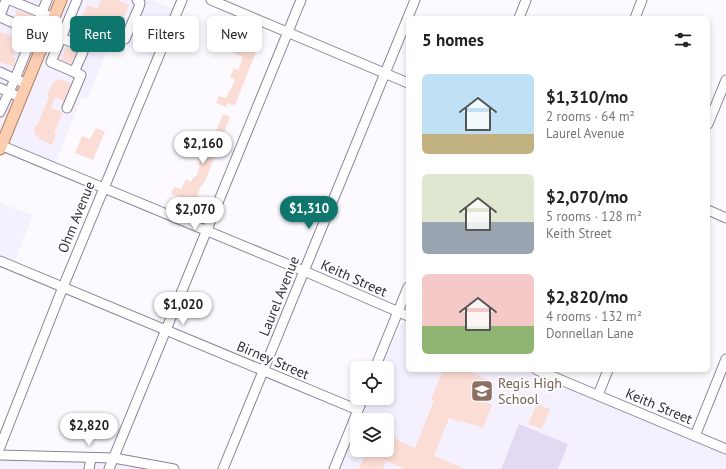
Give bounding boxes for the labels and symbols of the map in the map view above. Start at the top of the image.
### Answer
pin: $2,160 [170,131,236,165]
street label: Ohm Avenue [53,179,99,255]
pin: $1,310 [276,196,342,230]
pin: $2,070 [162,197,228,231]
street label: Laurel Avenue [255,253,303,339]
street label: Keith Street [318,255,390,301]
pin: $1,020 [150,292,216,326]
street label: Birney Street [234,337,312,383]
place label: Regis High School [498,374,562,408]
school or university icon: Regis High School [469,378,495,404]
street label: Keith Street [623,384,695,428]
pin: $2,820 [56,413,122,447]

